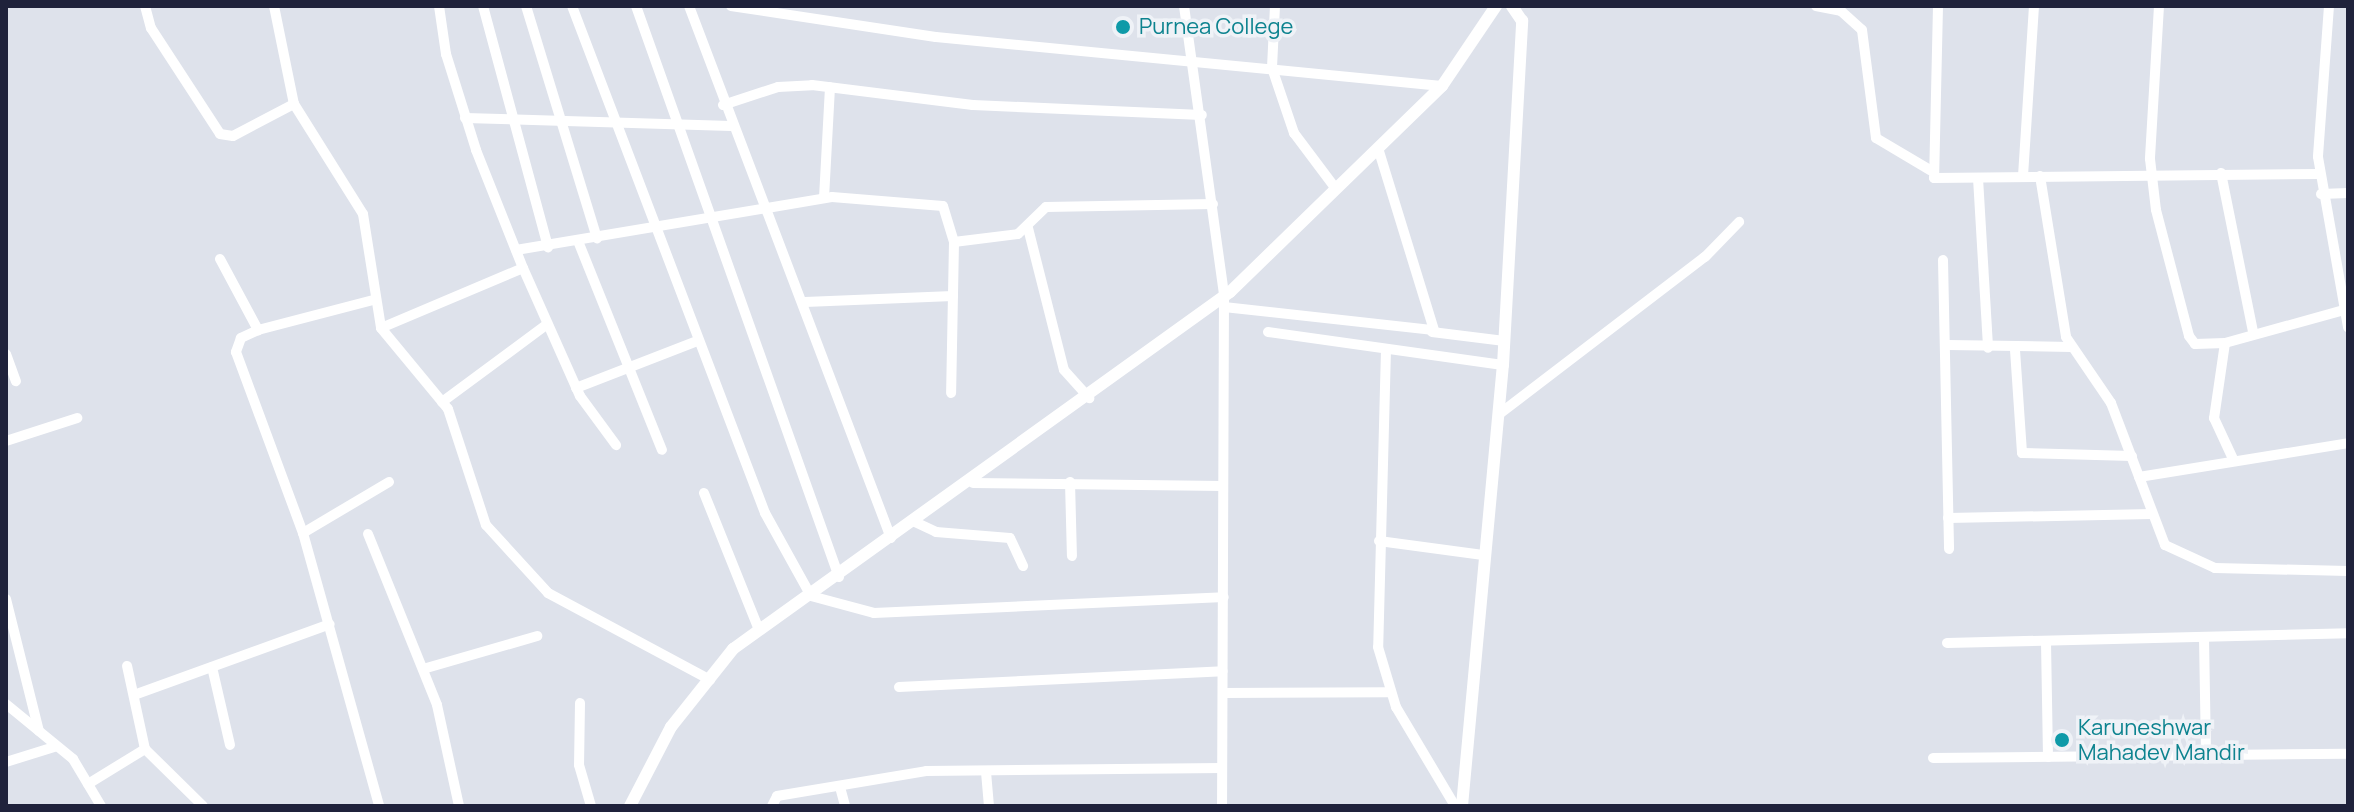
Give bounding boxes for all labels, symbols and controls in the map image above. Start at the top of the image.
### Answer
place label: Purnea College [1139,14,1293,40]
marker: Purnea College [1114,18,1132,36]
place label: Karuneshwar Mahadev Mandir [2078,714,2245,766]
marker: Karuneshwar Mahadev Mandir [2053,731,2071,749]

